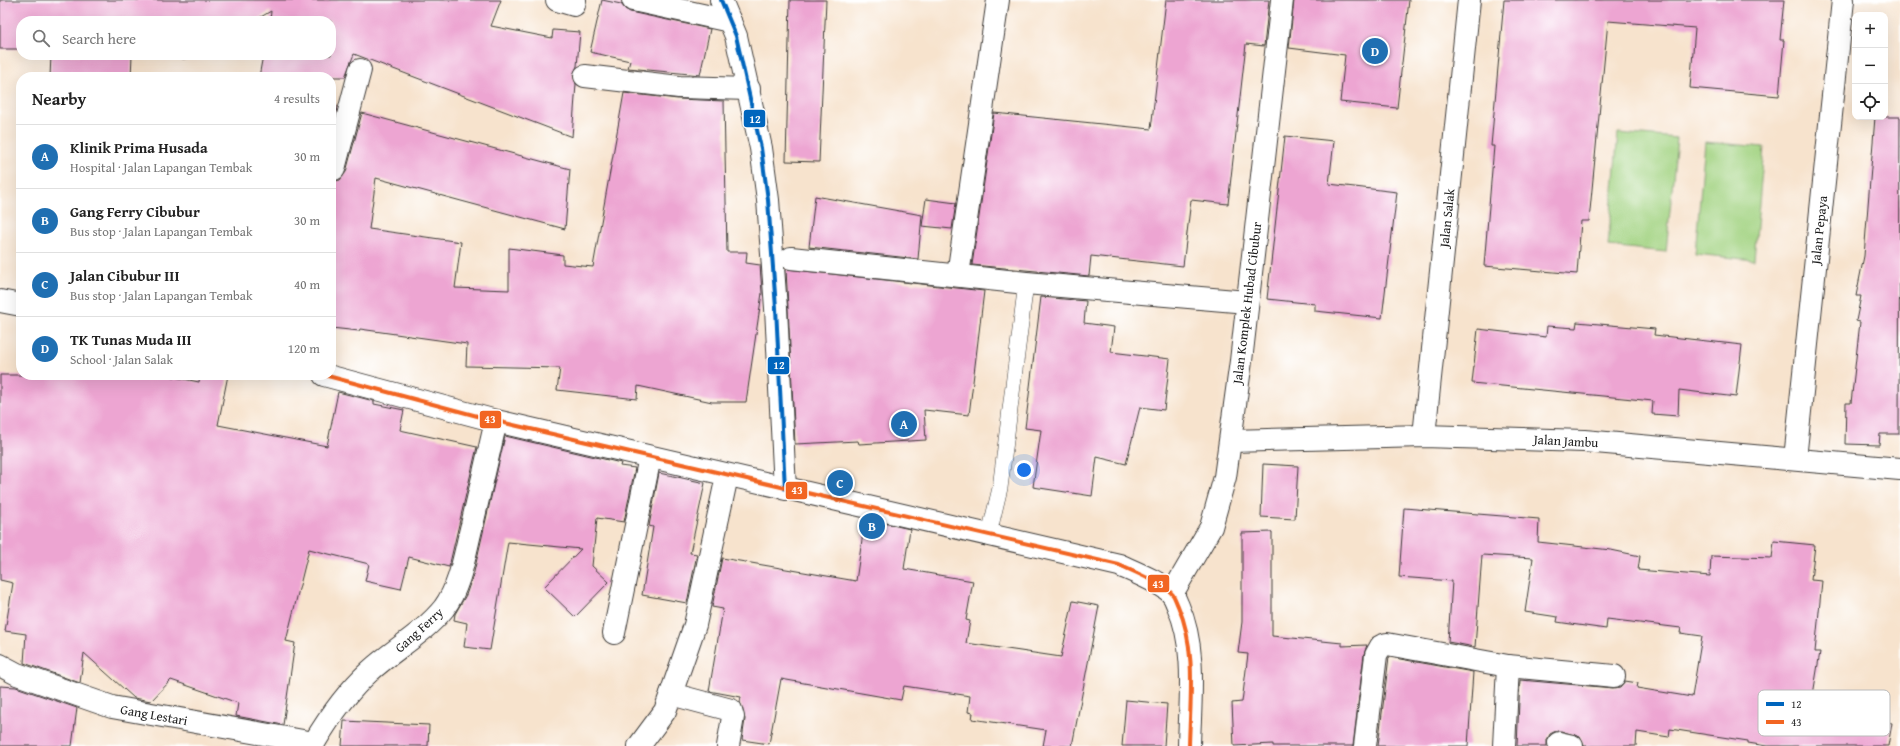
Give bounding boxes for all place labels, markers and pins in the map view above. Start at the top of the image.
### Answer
pin: D [1362,36,1388,66]
pin: A [891,409,917,439]
pin: C [827,468,853,498]
pin: B [859,511,885,541]

